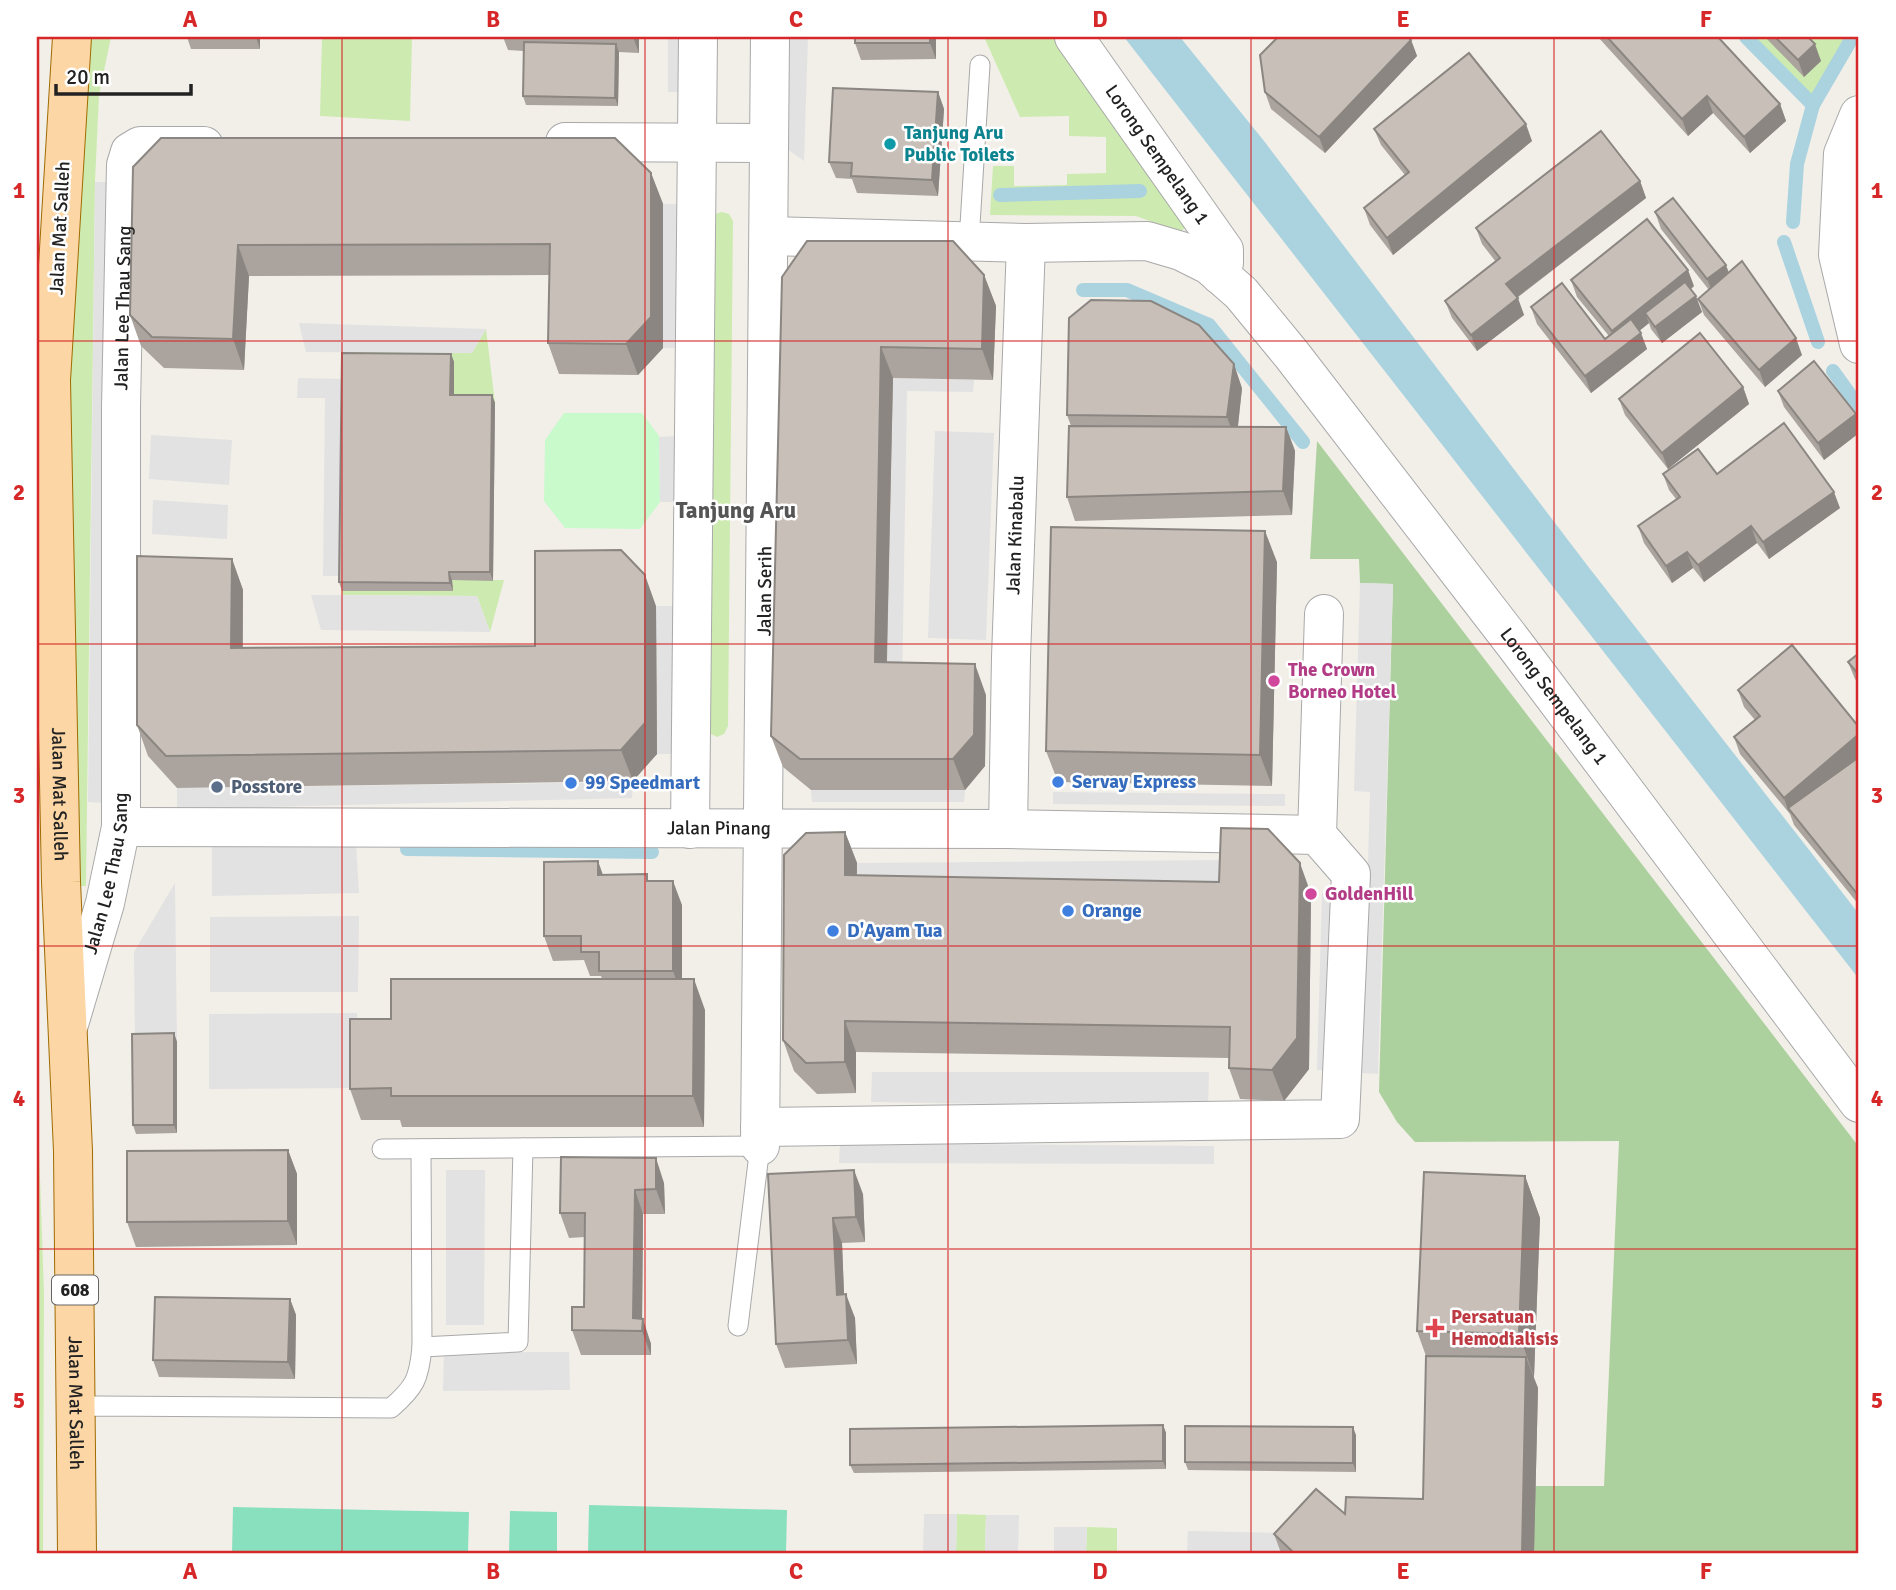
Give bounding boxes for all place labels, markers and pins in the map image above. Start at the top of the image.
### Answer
place label: Tanjung Aru Public Toilets [904,121,1015,167]
marker: Tanjung Aru Public Toilets [882,136,898,152]
place label: The Crown Borneo Hotel [1288,658,1396,704]
marker: The Crown Borneo Hotel [1266,673,1282,689]
place label: Servay Express [1072,770,1196,794]
place label: 99 Speedmart [585,771,700,795]
marker: Servay Express [1050,774,1066,790]
place label: Posstore [231,775,302,799]
marker: 99 Speedmart [563,775,579,791]
marker: Posstore [209,779,225,795]
place label: GoldenHill [1325,882,1414,906]
marker: GoldenHill [1303,886,1319,902]
place label: Orange [1082,899,1142,923]
marker: Orange [1060,903,1076,919]
place label: D'Ayam Tua [847,919,943,943]
marker: D'Ayam Tua [825,923,841,939]
place label: Persatuan Hemodialisis [1451,1305,1558,1351]
marker: Persatuan Hemodialisis [1425,1318,1445,1338]

